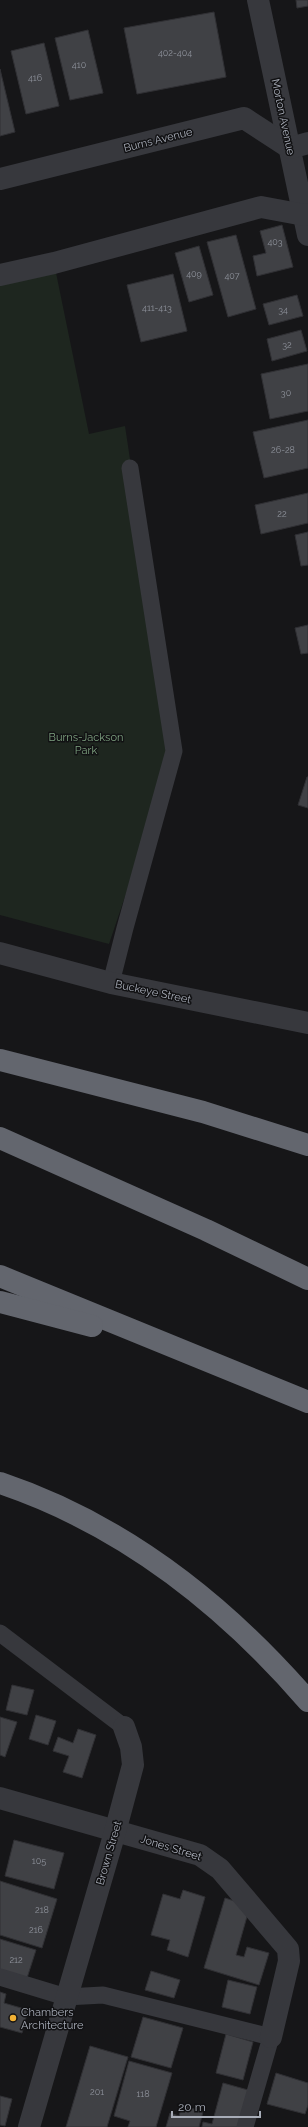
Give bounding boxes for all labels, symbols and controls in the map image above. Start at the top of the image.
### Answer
house number: 402-404 [158,48,192,58]
house number: 410 [72,60,87,70]
house number: 416 [28,73,43,83]
street label: Morton Avenue [269,78,298,157]
street label: Burns Avenue [122,125,194,155]
house number: 403 [267,237,283,247]
house number: 409 [186,269,202,279]
house number: 407 [224,271,240,281]
house number: 411-413 [142,303,172,313]
house number: 34 [278,305,288,315]
house number: 32 [282,340,292,350]
house number: 30 [281,388,292,398]
house number: 26-28 [271,445,295,455]
house number: 22 [277,509,287,519]
park label: Burns-Jackson Park [49,731,123,757]
street label: Buckeye Street [114,978,192,1006]
street label: Brown Street [94,1819,124,1887]
street label: Jones Street [139,1833,203,1864]
house number: 105 [32,1856,46,1866]
house number: 218 [35,1905,49,1915]
house number: 216 [29,1925,44,1935]
house number: 212 [9,1955,23,1965]
place label: Chambers Architecture [21,2006,84,2032]
marker: Chambers Architecture [8,2013,18,2023]
house number: 201 [90,2087,104,2097]
house number: 118 [136,2089,150,2099]
scale bar [172,2093,260,2119]
text: 20 m [178,2100,206,2114]

